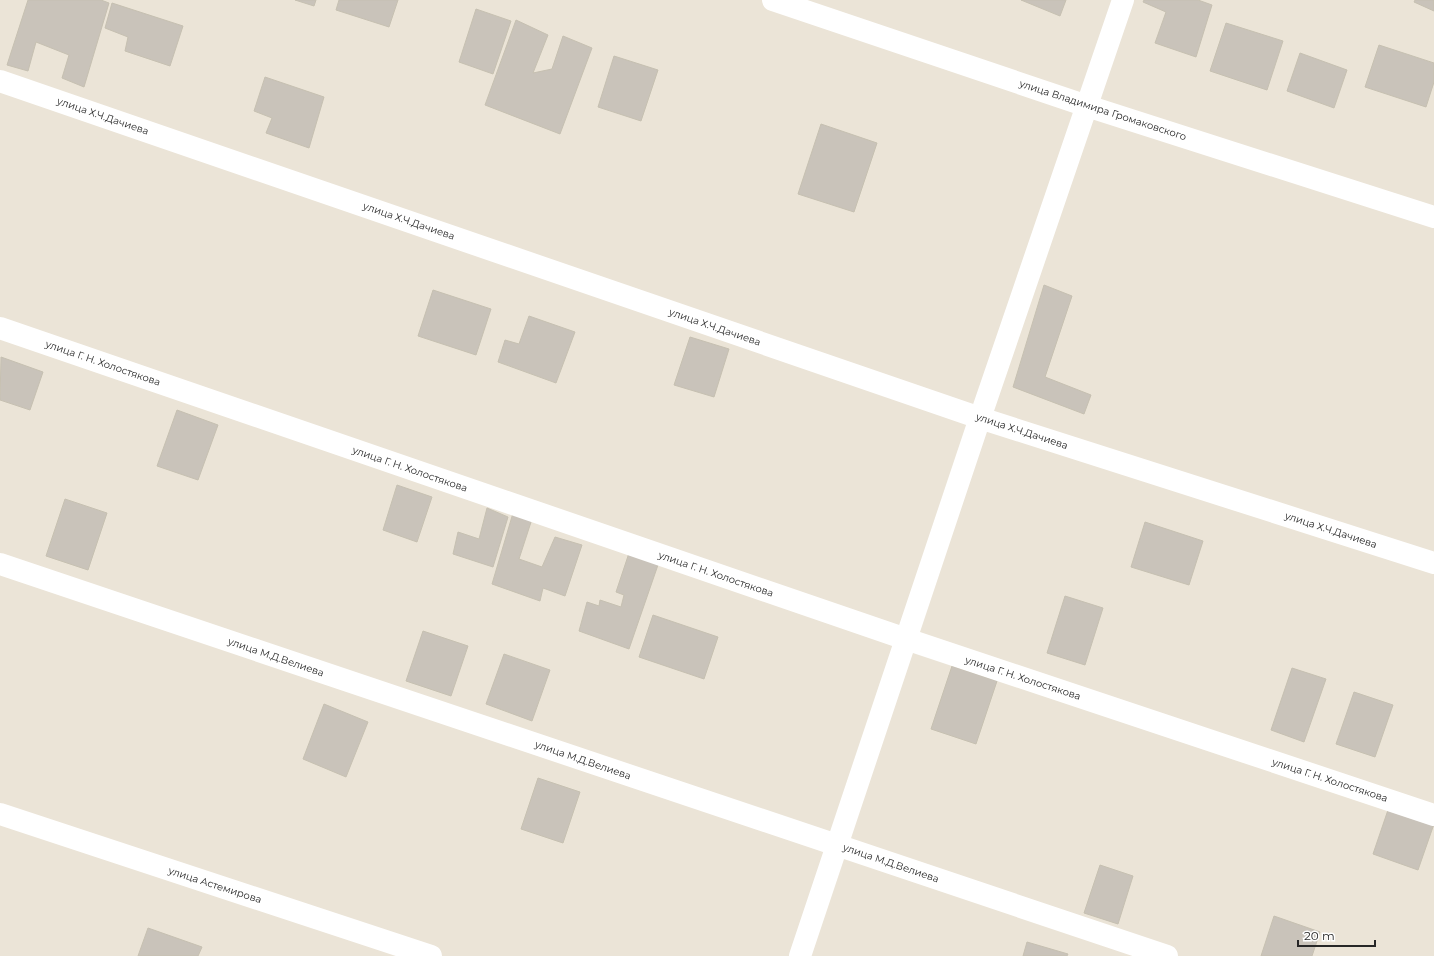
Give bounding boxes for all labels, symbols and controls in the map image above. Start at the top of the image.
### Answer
street label: улица Владимира Громаковского [1017,76,1188,143]
street label: улица Х.Ч.Дачиева [54,94,151,138]
street label: улица Х.Ч.Дачиева [360,199,457,243]
street label: улица Х.Ч.Дачиева [666,305,763,349]
street label: улица Г. Н. Холостякова [43,337,162,389]
street label: улица Х.Ч.Дачиева [973,410,1070,452]
street label: улица Г. Н. Холостякова [350,443,469,495]
street label: улица Х.Ч.Дачиева [1282,509,1379,551]
street label: улица Г. Н. Холостякова [656,548,775,600]
street label: улица М.Д.Велиева [225,634,326,680]
street label: улица Г. Н. Холостякова [963,653,1082,703]
street label: улица М.Д.Велиева [532,737,633,783]
street label: улица Г. Н. Холостякова [1270,755,1389,805]
street label: улица М.Д.Велиева [840,840,941,886]
street label: улица Астемирова [166,863,263,906]
scale bar [1298,922,1375,948]
text: 20 m [1304,928,1335,943]

